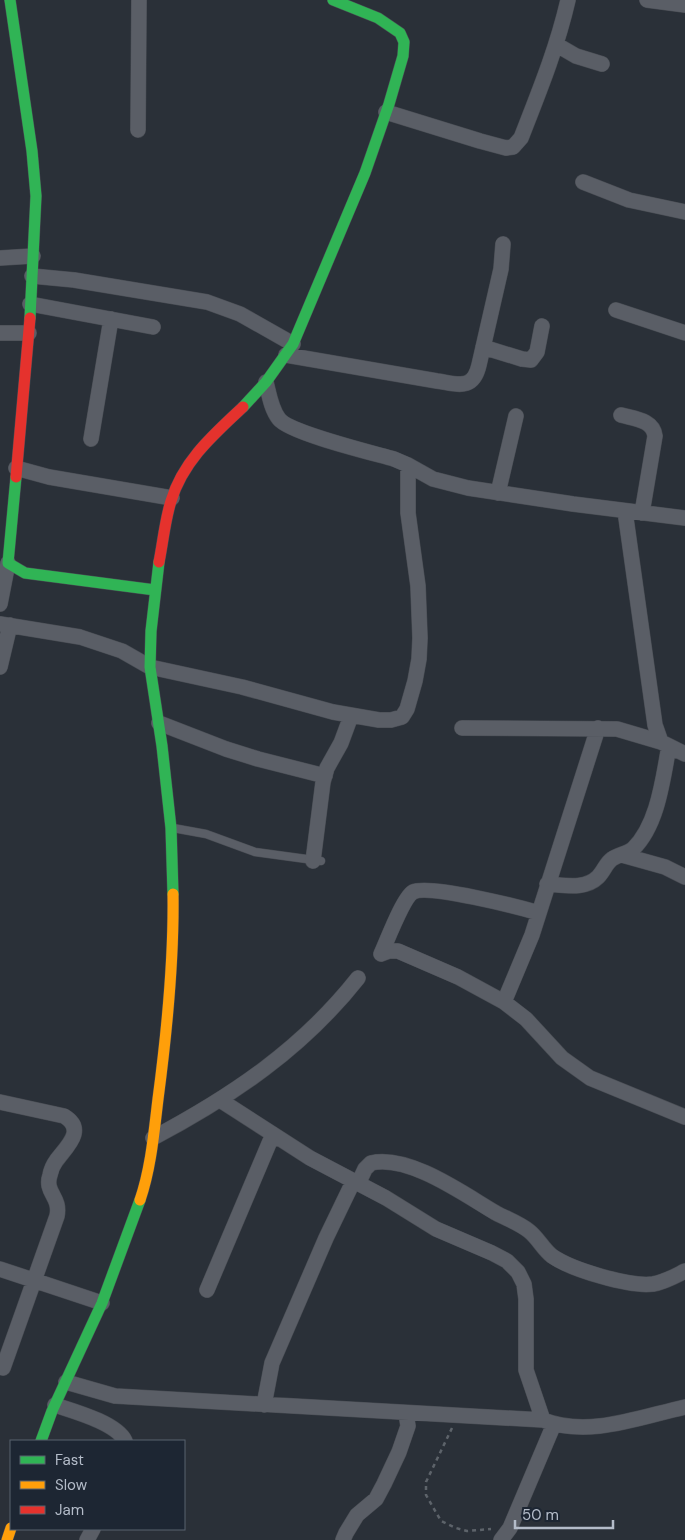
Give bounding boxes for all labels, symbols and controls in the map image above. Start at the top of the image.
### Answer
legend [10,1440,185,1530]
text: Fast [55,1450,84,1470]
text: Slow [55,1475,88,1495]
scale bar [515,1498,612,1530]
text: Jam [55,1500,84,1520]
text: 50 m [522,1505,559,1525]

